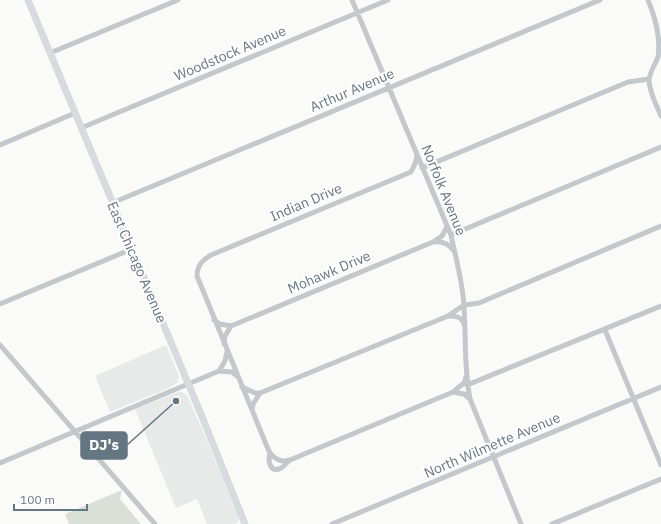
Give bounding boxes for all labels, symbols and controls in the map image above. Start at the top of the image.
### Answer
street label: Woodstock Avenue [171,21,289,85]
street label: Arthur Avenue [307,64,397,116]
street label: Norfolk Avenue [418,142,471,238]
street label: Indian Drive [267,179,345,225]
street label: East Chicago Avenue [103,198,171,326]
street label: Mohawk Drive [285,246,374,298]
street label: North Wilmette Avenue [421,408,563,482]
callout: DJ's [81,432,127,459]
text: DJ's [89,435,119,454]
scale bar [14,486,87,512]
text: 100 m [20,492,55,507]

